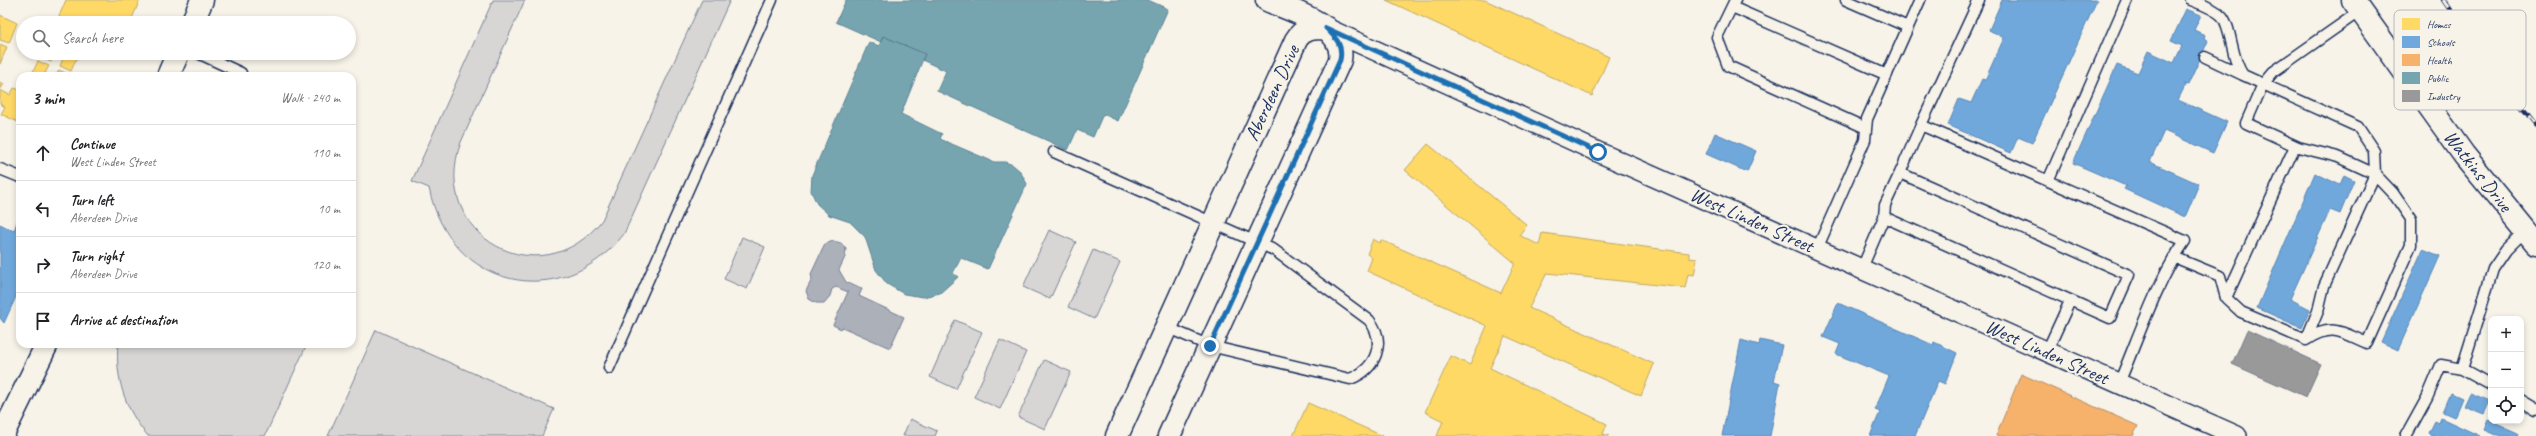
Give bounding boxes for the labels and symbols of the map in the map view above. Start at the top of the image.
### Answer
legend [2394,10,2526,110]
text: Homes [2427,17,2452,31]
text: Schools [2427,35,2456,49]
street label: Aberdeen Drive [1239,40,1306,145]
text: Health [2427,53,2453,67]
text: Public [2427,71,2449,85]
text: Industry [2427,89,2461,103]
street label: Watkins Drive [2438,125,2519,218]
route start [1589,143,1607,161]
street label: West Linden Street [1687,182,1820,259]
street label: West Linden Street [1982,314,2115,391]
route end [1201,337,1219,355]

